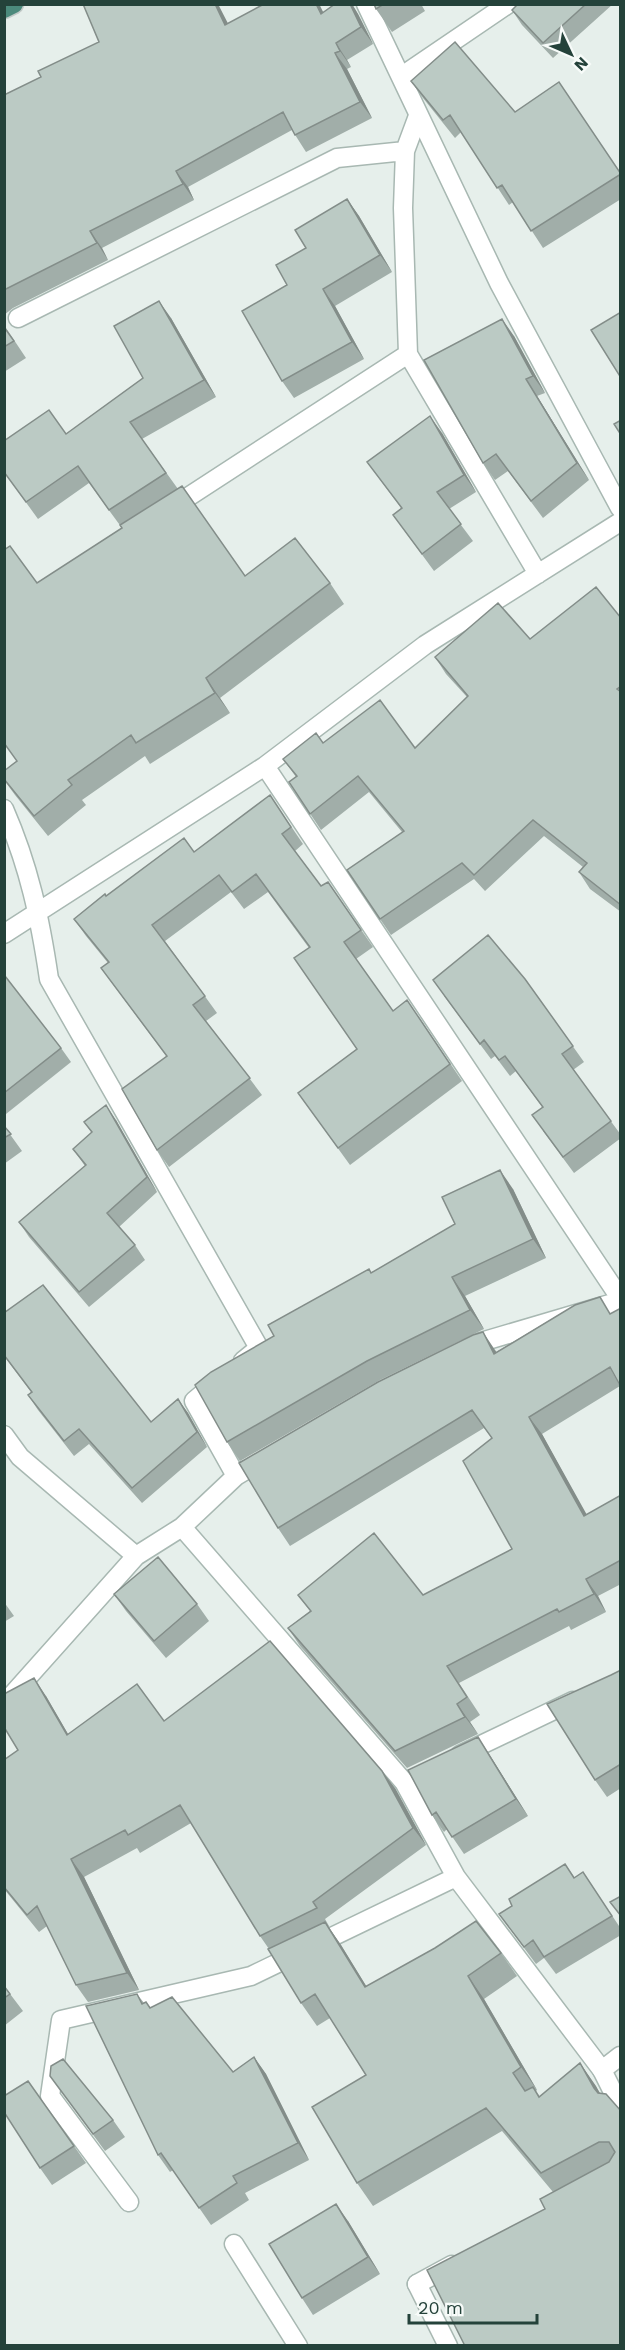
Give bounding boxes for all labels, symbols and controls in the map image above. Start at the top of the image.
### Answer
north arrow [541,24,601,84]
text: N [570,53,592,75]
scale bar [409,2287,536,2325]
text: 20 m [418,2297,463,2318]

